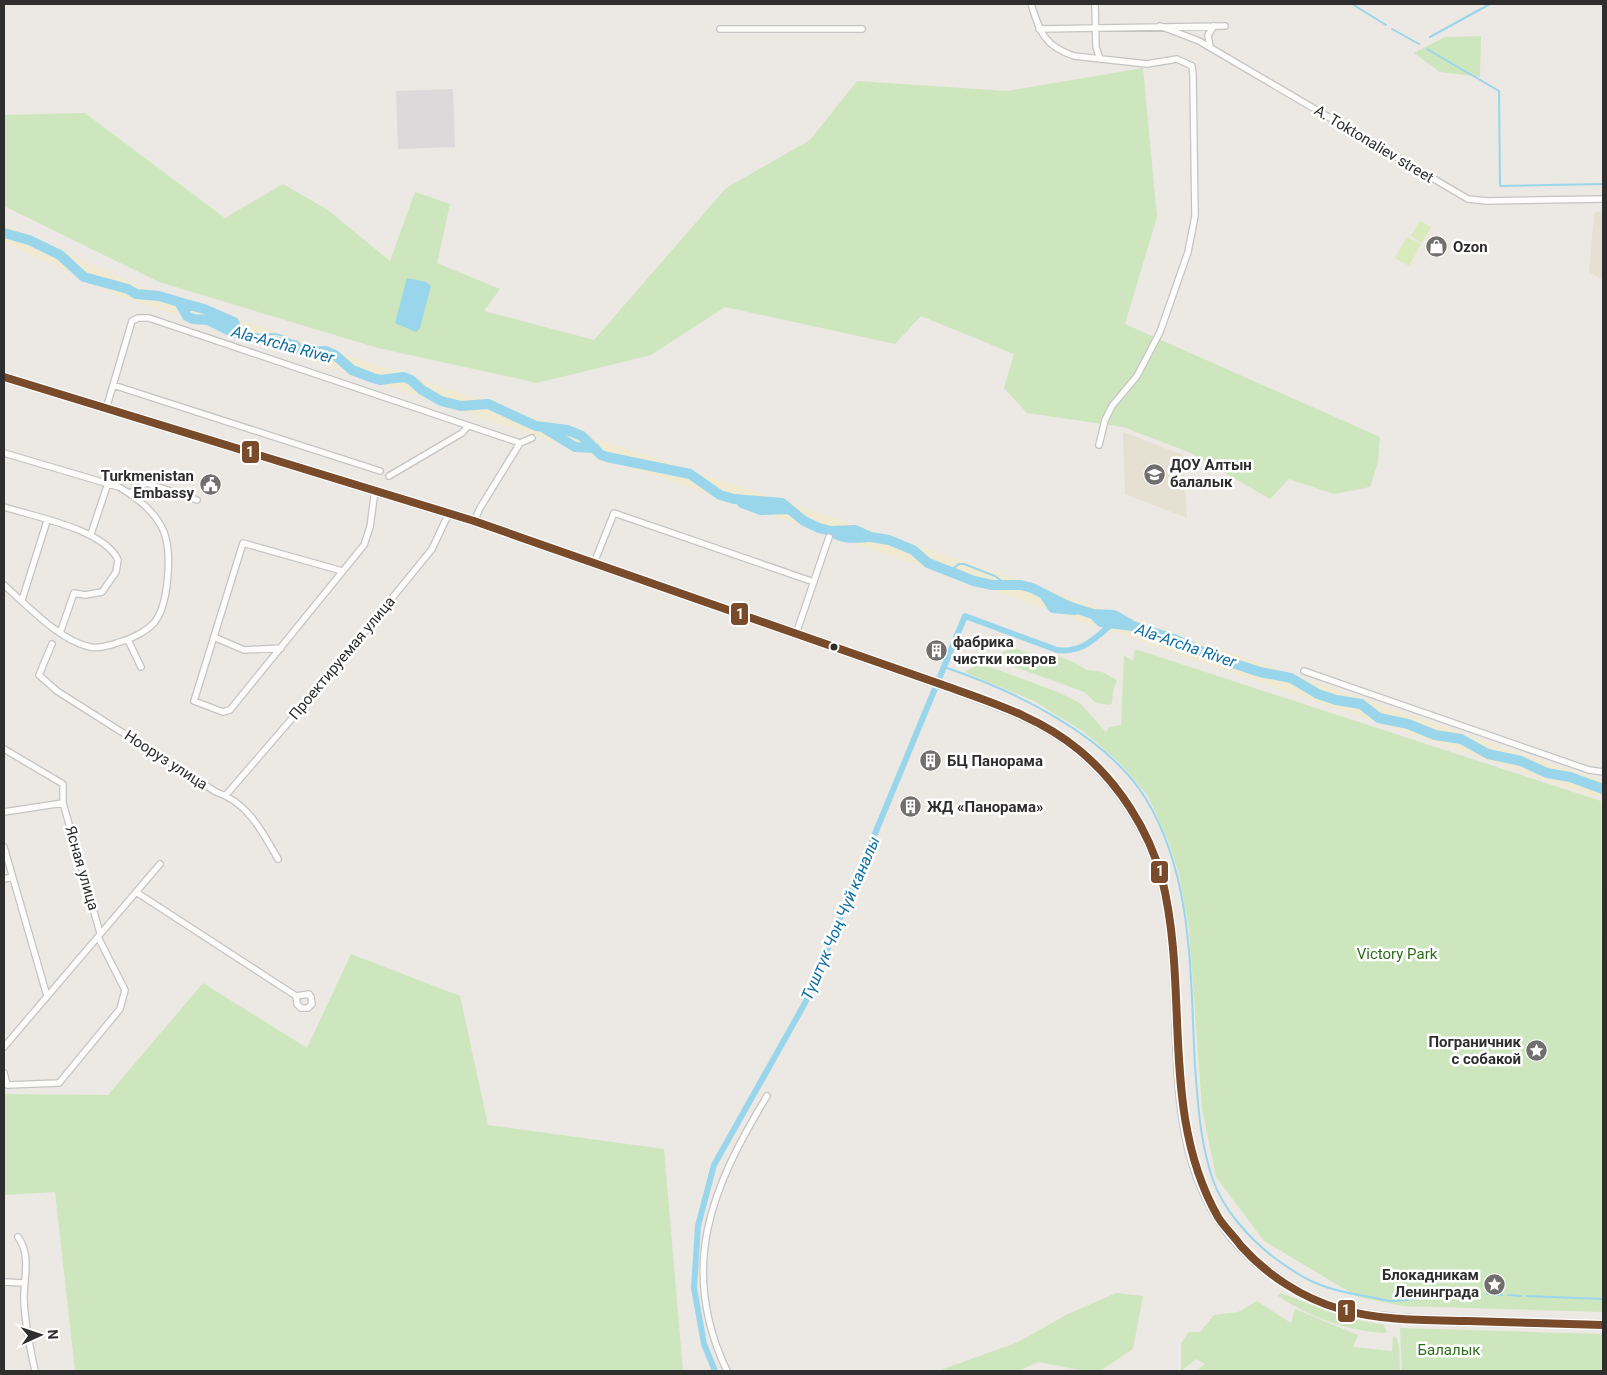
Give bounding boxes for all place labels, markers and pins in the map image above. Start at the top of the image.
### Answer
shop icon: Ozon [1425,235,1449,259]
place label: Ozon [1453,238,1488,256]
place label: ДОУ Алтын балалык [1170,456,1252,491]
school or university icon: ДОУ Алтын балалык [1142,462,1166,486]
place label: Turkmenistan Embassy [101,467,194,502]
public building icon: Turkmenistan Embassy [198,473,222,497]
place label: фабрика чистки ковров [953,633,1056,668]
building icon: фабрика чистки ковров [925,639,949,663]
unlabelled marker [829,642,839,652]
building icon: БЦ Панорама [919,749,943,773]
place label: БЦ Панорама [947,752,1043,770]
building icon: ЖД «Панорама» [899,795,923,819]
place label: ЖД «Панорама» [927,798,1044,816]
place label: Пограничник с собакой [1428,1033,1522,1068]
place icon: Пограничник с собакой [1525,1039,1549,1063]
place label: Блокадникам Ленинграда [1382,1266,1479,1301]
place icon: Блокадникам Ленинграда [1483,1272,1507,1296]

